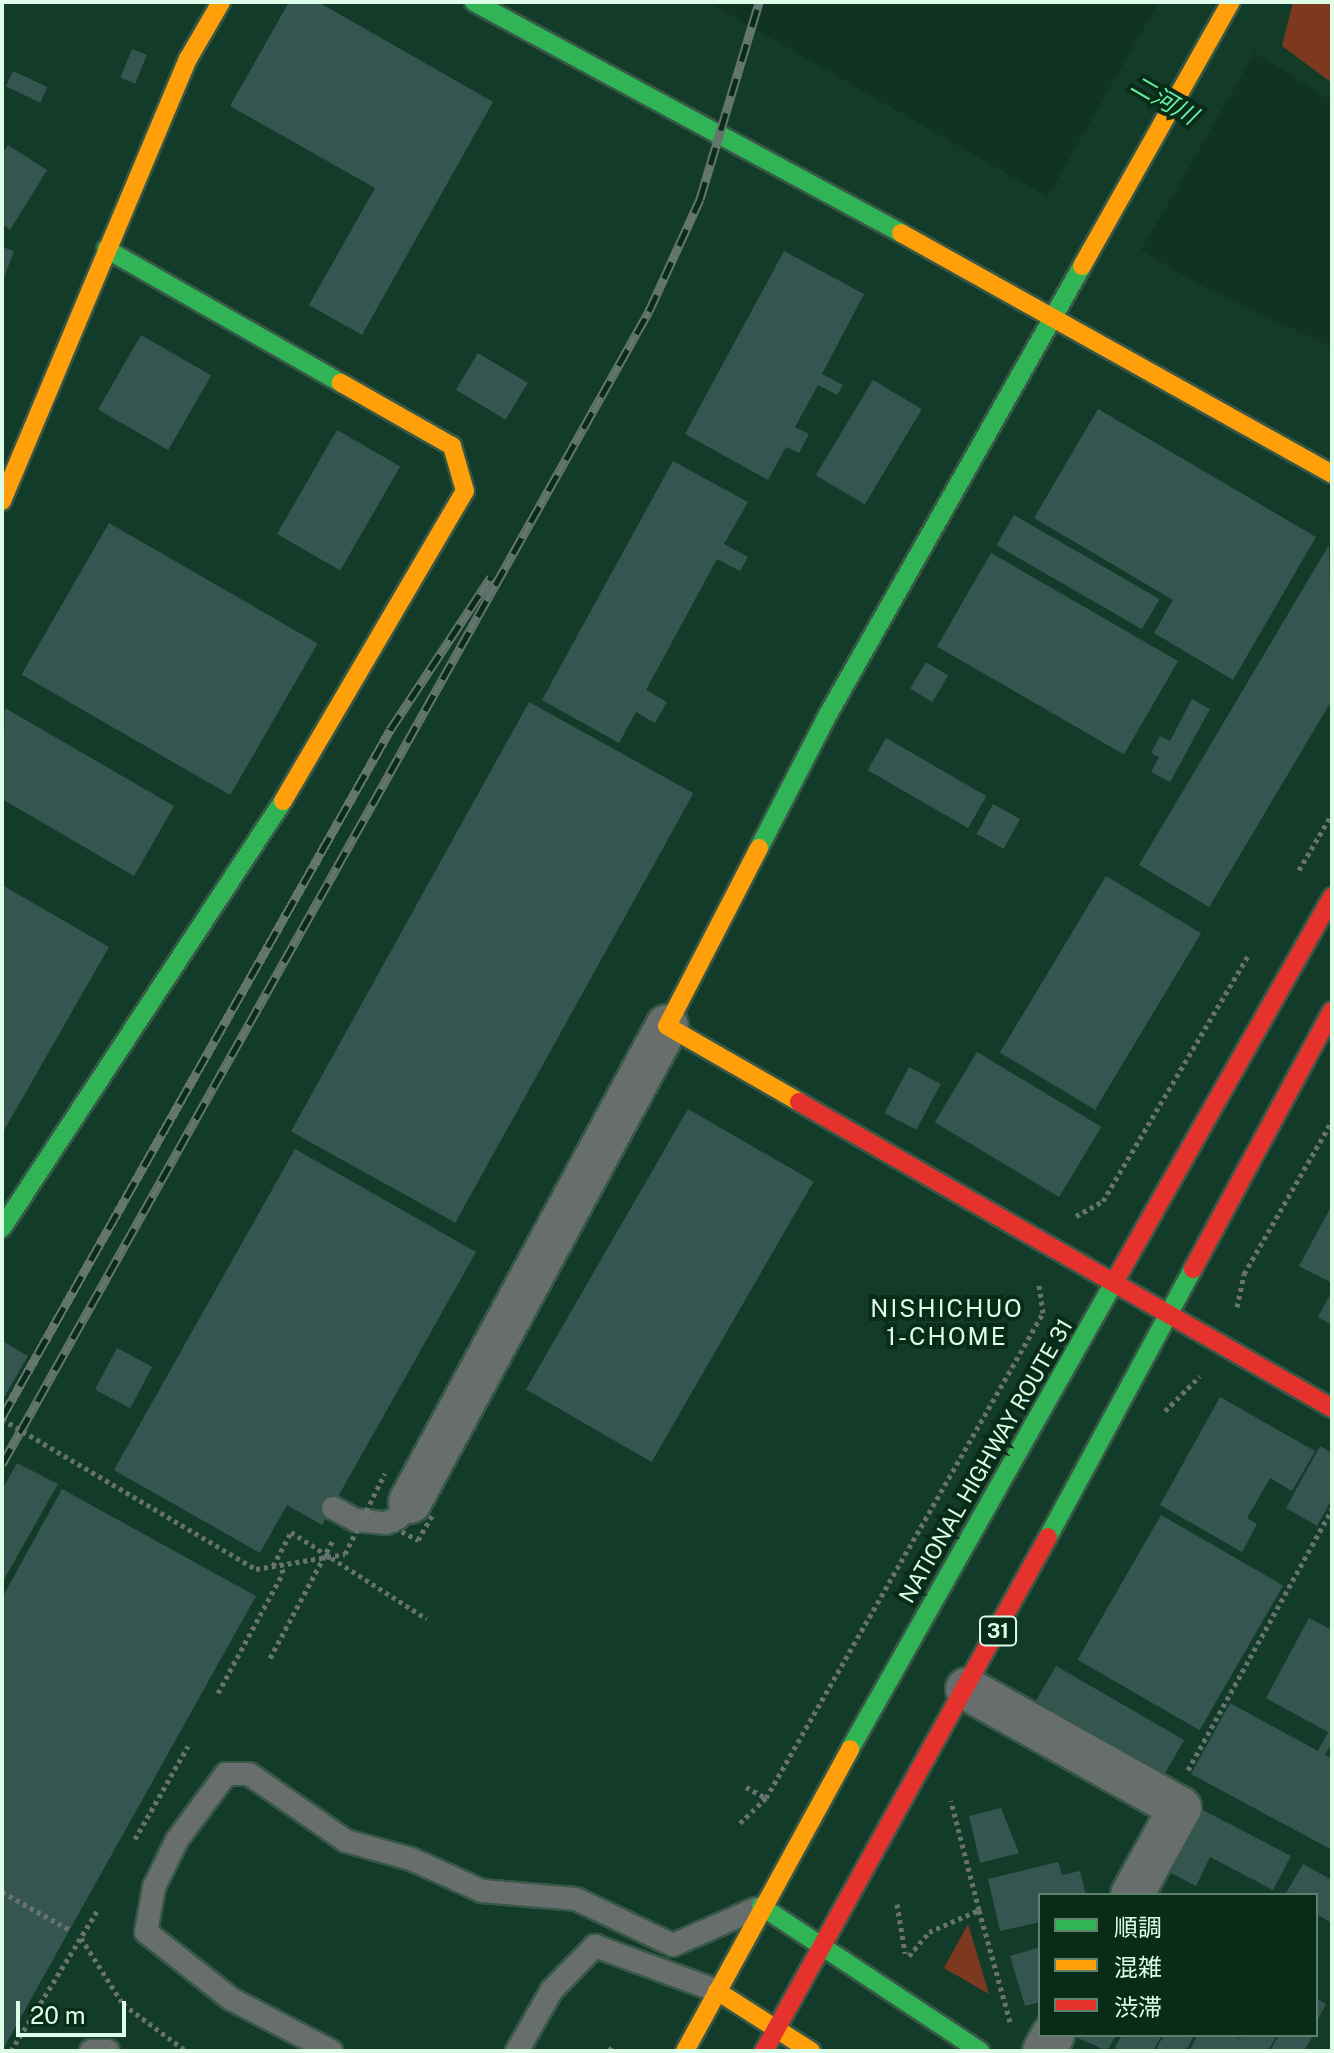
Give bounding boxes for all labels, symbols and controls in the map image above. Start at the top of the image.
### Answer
water label: 二河川 [1126,70,1202,130]
district label: NISHICHUO 1-CHOME [870,1295,1024,1351]
street label: NATIONAL HIGHWAY ROUTE 31 [894,1314,1078,1608]
road number: 31 [978,1615,1018,1647]
legend [1038,1893,1318,2037]
text: 順調 [1114,1913,1162,1941]
text: 混雑 [1114,1953,1162,1981]
scale bar [20,1985,130,2035]
text: 渋滞 [1114,1993,1162,2021]
text: 20 m [30,2001,86,2029]

